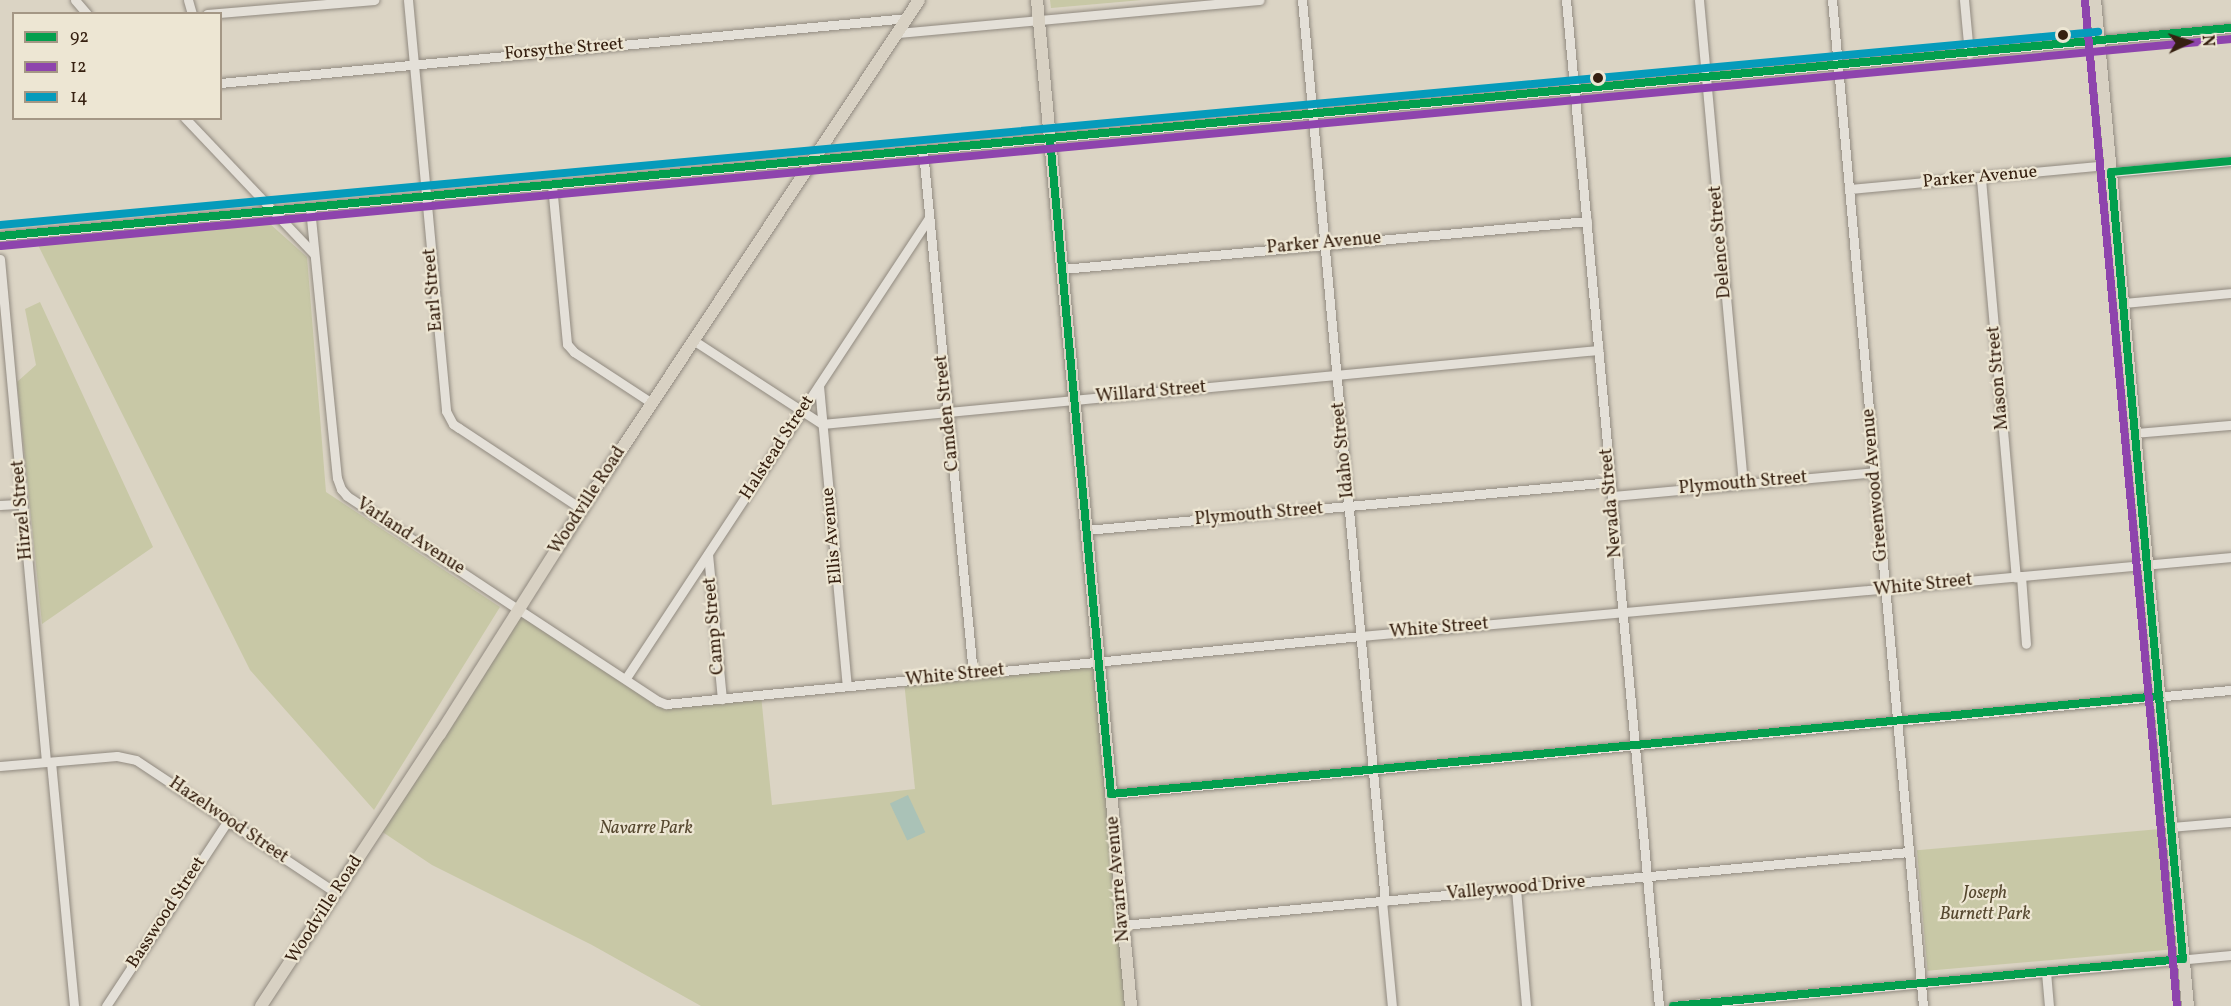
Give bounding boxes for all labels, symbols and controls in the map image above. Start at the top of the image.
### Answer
legend [12,12,222,120]
north arrow [2159,12,2219,72]
text: 92 [70,25,89,50]
unlabelled marker [2057,29,2069,41]
street label: Forsythe Street [503,34,625,66]
text: N [2196,34,2218,47]
text: 12 [70,55,87,80]
unlabelled marker [1592,72,1604,84]
text: 14 [70,85,88,110]
street label: Parker Avenue [1922,162,2038,194]
street label: Delence Street [1705,184,1737,300]
street label: Parker Avenue [1266,228,1382,260]
street label: Earl Street [420,247,448,333]
street label: Mason Street [1984,325,2014,431]
street label: Camden Street [931,354,965,472]
street label: Willard Street [1095,377,1207,409]
street label: Halstead Street [736,392,820,504]
street label: Idaho Street [1328,401,1360,499]
street label: Greenwood Avenue [1859,408,1893,562]
street label: Woodville Road [545,443,631,559]
street label: Nevada Street [1596,447,1628,559]
street label: Hirzel Street [8,459,38,561]
street label: Plymouth Street [1678,468,1808,500]
street label: Ellis Avenue [818,487,848,585]
street label: Varland Avenue [352,494,468,580]
street label: Plymouth Street [1194,499,1324,531]
street label: White Street [1872,570,1974,602]
street label: Camp Street [700,576,730,676]
street label: White Street [1389,614,1489,644]
street label: White Street [904,660,1006,692]
street label: Hazelwood Street [164,773,292,869]
street label: Navarre Avenue [1103,815,1135,943]
park label: Navarre Park [599,818,693,840]
street label: Woodville Road [282,852,368,968]
street label: Basswood Street [123,853,211,973]
street label: Valleywood Drive [1446,872,1586,906]
park label: Joseph Burnett Park [1939,884,2031,926]

